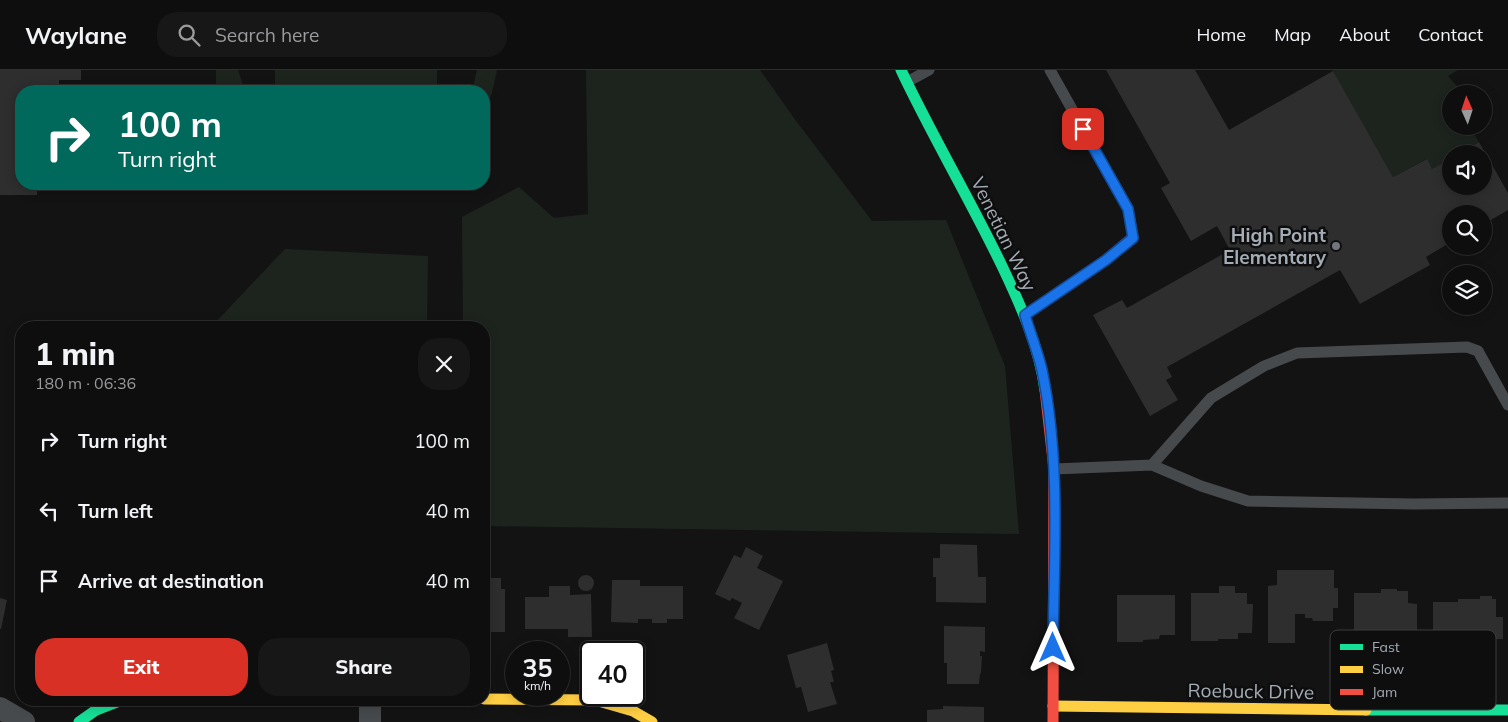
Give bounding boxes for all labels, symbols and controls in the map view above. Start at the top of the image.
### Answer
search box [157,12,507,57]
text: Waylane [25,20,127,50]
icon: search [175,21,203,49]
text: Search here [215,23,319,47]
text: Home [1196,23,1246,46]
text: Map [1274,23,1311,46]
text: About [1339,23,1390,46]
text: Contact [1418,23,1483,46]
north arrow [1442,85,1492,135]
map controls [1442,85,1492,315]
text: 100 m [118,102,222,146]
icon: right [35,105,100,170]
pin [1062,108,1104,150]
icon: arrive [1069,115,1097,143]
text: Turn right [118,145,216,173]
button: sound [1442,145,1492,195]
street label: Venetian Way [966,173,1042,295]
button: search [1442,205,1492,255]
place label: High Point Elementary [1223,223,1327,269]
marker: High Point Elementary [1330,240,1342,252]
button: layers [1442,265,1492,315]
text: 1 min [35,335,115,373]
button: close [418,338,470,390]
text: 180 m · 06:36 [35,373,136,393]
icon: right [35,427,63,455]
text: Turn right [78,429,167,453]
text: 100 m [414,429,470,453]
icon: left [35,497,63,525]
text: Turn left [78,499,153,523]
text: 40 m [426,499,470,523]
icon: arrive [35,567,63,595]
text: Arrive at destination [78,569,264,593]
text: 40 m [426,569,470,593]
position arrow [1026,621,1078,673]
legend [1330,630,1496,710]
button: Exit [35,638,248,696]
button: Share [258,638,470,696]
text: Fast [1372,638,1400,656]
speed limit sign: 40 [580,641,645,706]
text: 35 [522,652,553,683]
text: Slow [1372,660,1404,678]
text: km/h [524,678,551,693]
street label: Roebuck Drive [1188,678,1314,704]
text: Jam [1372,683,1397,701]

